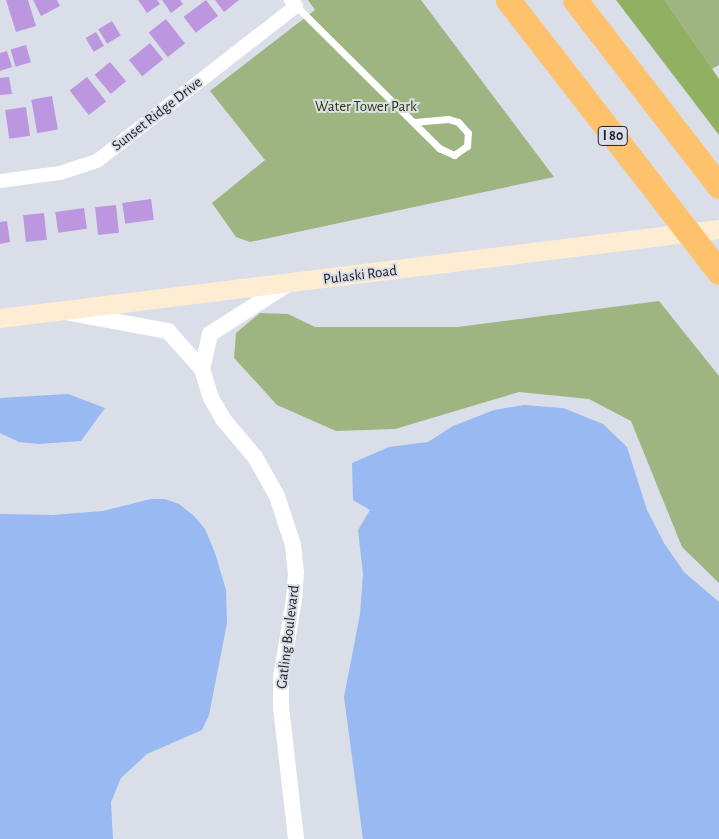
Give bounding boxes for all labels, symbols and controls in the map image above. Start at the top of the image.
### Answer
street label: Sunset Ridge Drive [108,73,206,155]
park label: Water Tower Park [315,98,417,116]
road number: I 80 [597,124,629,148]
street label: Pulaski Road [322,262,398,288]
street label: Gatling Boulevard [273,584,303,690]

